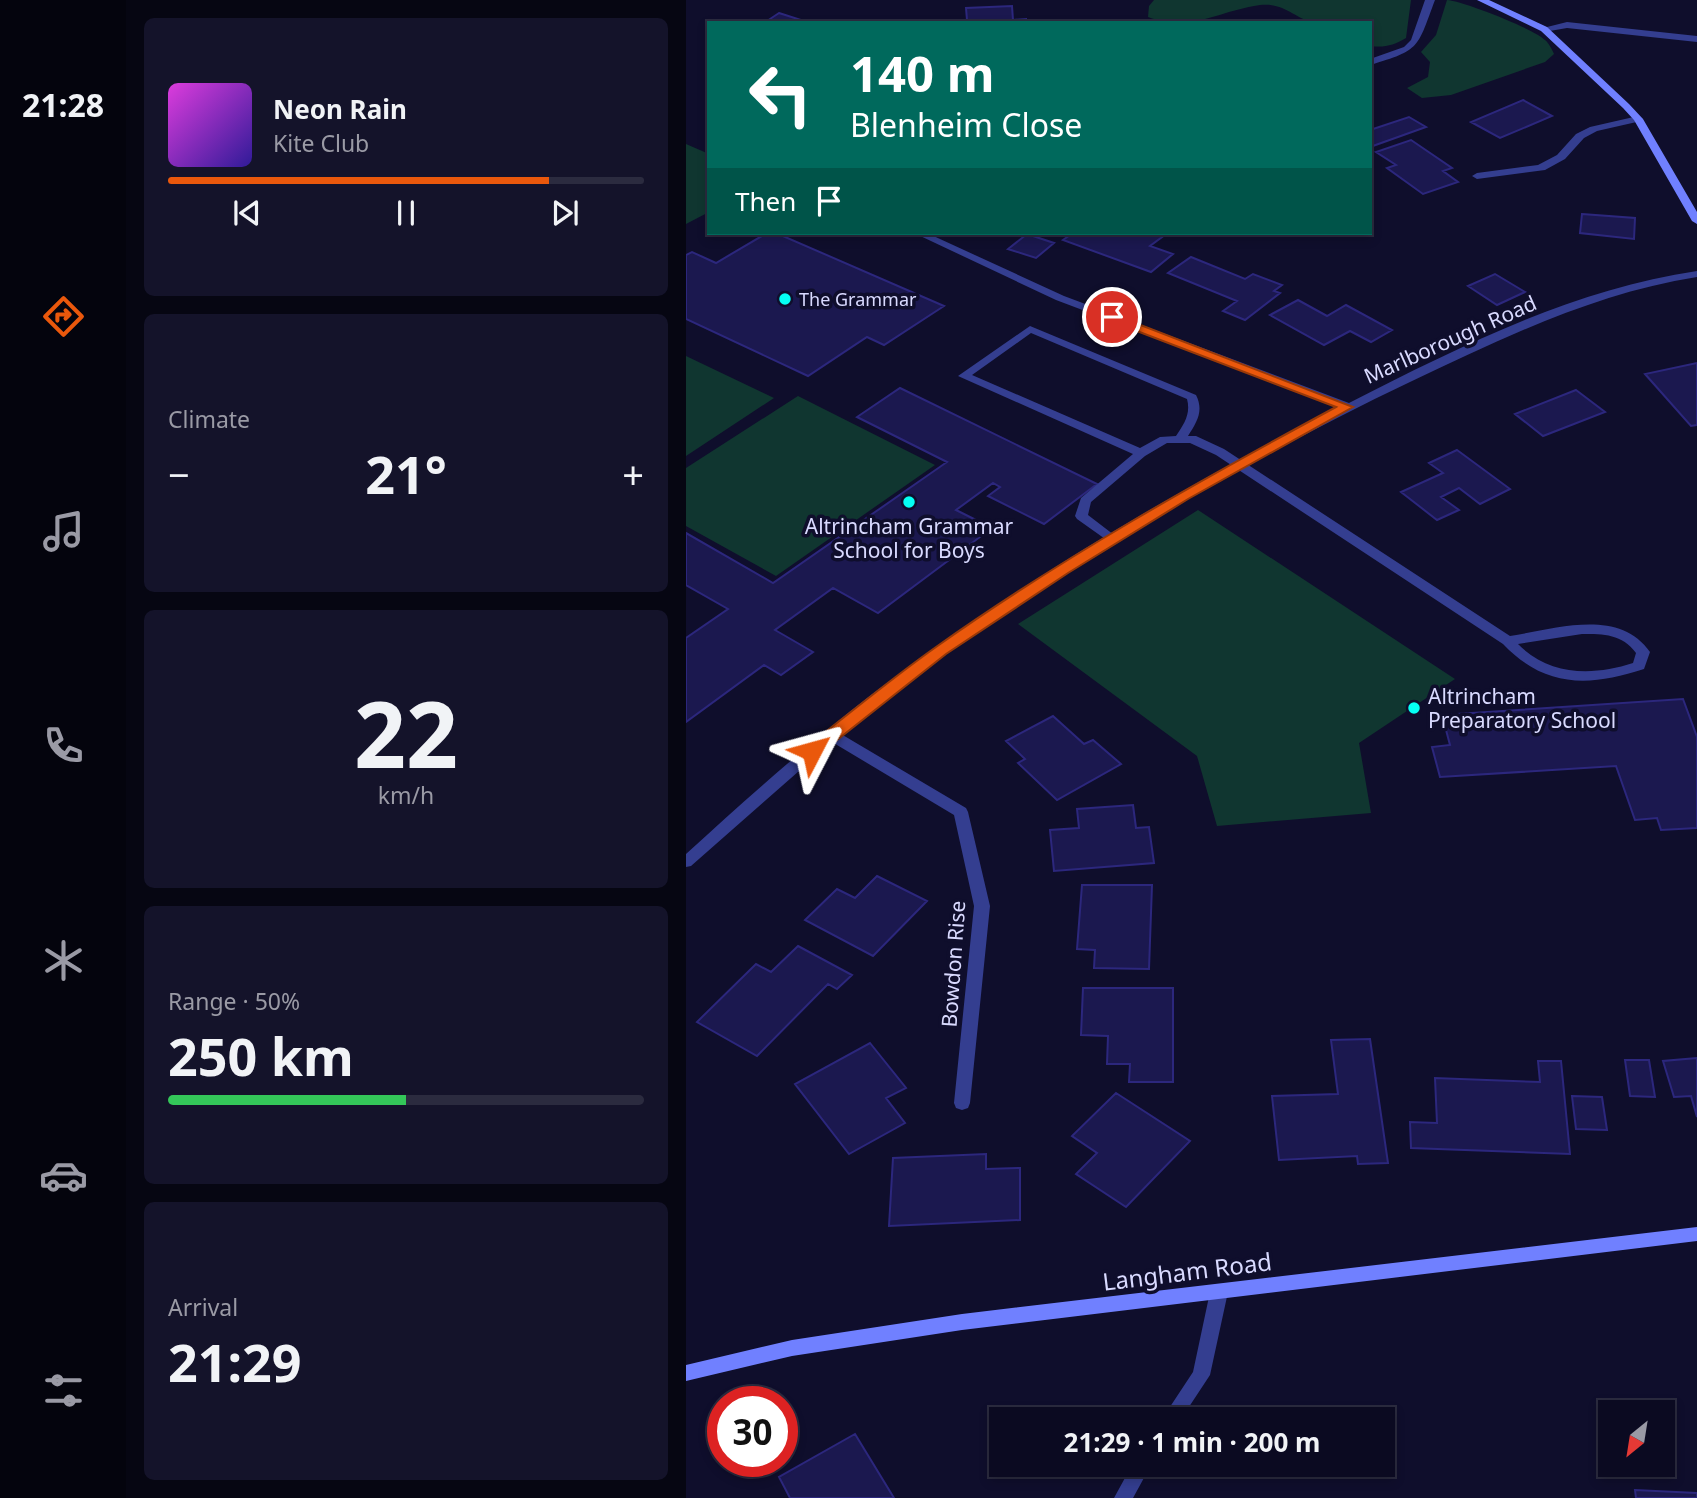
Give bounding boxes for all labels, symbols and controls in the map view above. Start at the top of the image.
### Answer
text: 140 m [850,40,995,106]
icon: left [735,49,826,140]
text: 21:28 [22,83,104,126]
text: Neon Rain [273,91,407,127]
text: Blenheim Close [850,103,1082,146]
text: Kite Club [273,127,369,159]
icon: arrive [810,182,848,220]
text: Then [735,183,796,219]
icon: previous [228,194,266,232]
icon: pause [387,194,425,232]
icon: next [546,194,584,232]
place label: The Grammar [799,287,917,311]
pin [1082,287,1142,347]
street label: Marlborough Road [1359,288,1541,390]
marker: The Grammar [777,291,793,307]
icon: directions [39,292,88,341]
icon: arrive [1093,298,1131,336]
text: Climate [168,403,250,435]
text: 21° [365,438,447,509]
text: − [168,448,190,500]
text: + [622,448,644,500]
marker: Altrincham Grammar School for Boys [901,494,917,510]
icon: music [39,507,88,556]
place label: Altrincham Grammar School for Boys [805,512,1014,564]
text: 22 [354,671,458,795]
place label: Altrincham Preparatory School [1428,682,1616,734]
marker: Altrincham Preparatory School [1406,700,1422,716]
position arrow [775,714,849,788]
icon: phone [39,721,88,770]
text: km/h [378,779,434,811]
street label: Bowdon Rise [935,900,971,1028]
icon: climate [39,936,88,985]
text: Range · 50% [168,985,300,1017]
text: 250 km [168,1020,354,1091]
icon: car [39,1151,88,1200]
street label: Langham Road [1100,1244,1274,1298]
text: Arrival [168,1291,238,1323]
text: 21:29 [168,1326,302,1397]
icon: filters [39,1366,88,1415]
speed limit sign: 30 [707,1386,798,1477]
north arrow [1598,1400,1675,1477]
map controls [1598,1400,1675,1477]
text: 21:29 · 1 min · 200 m [1064,1424,1320,1460]

